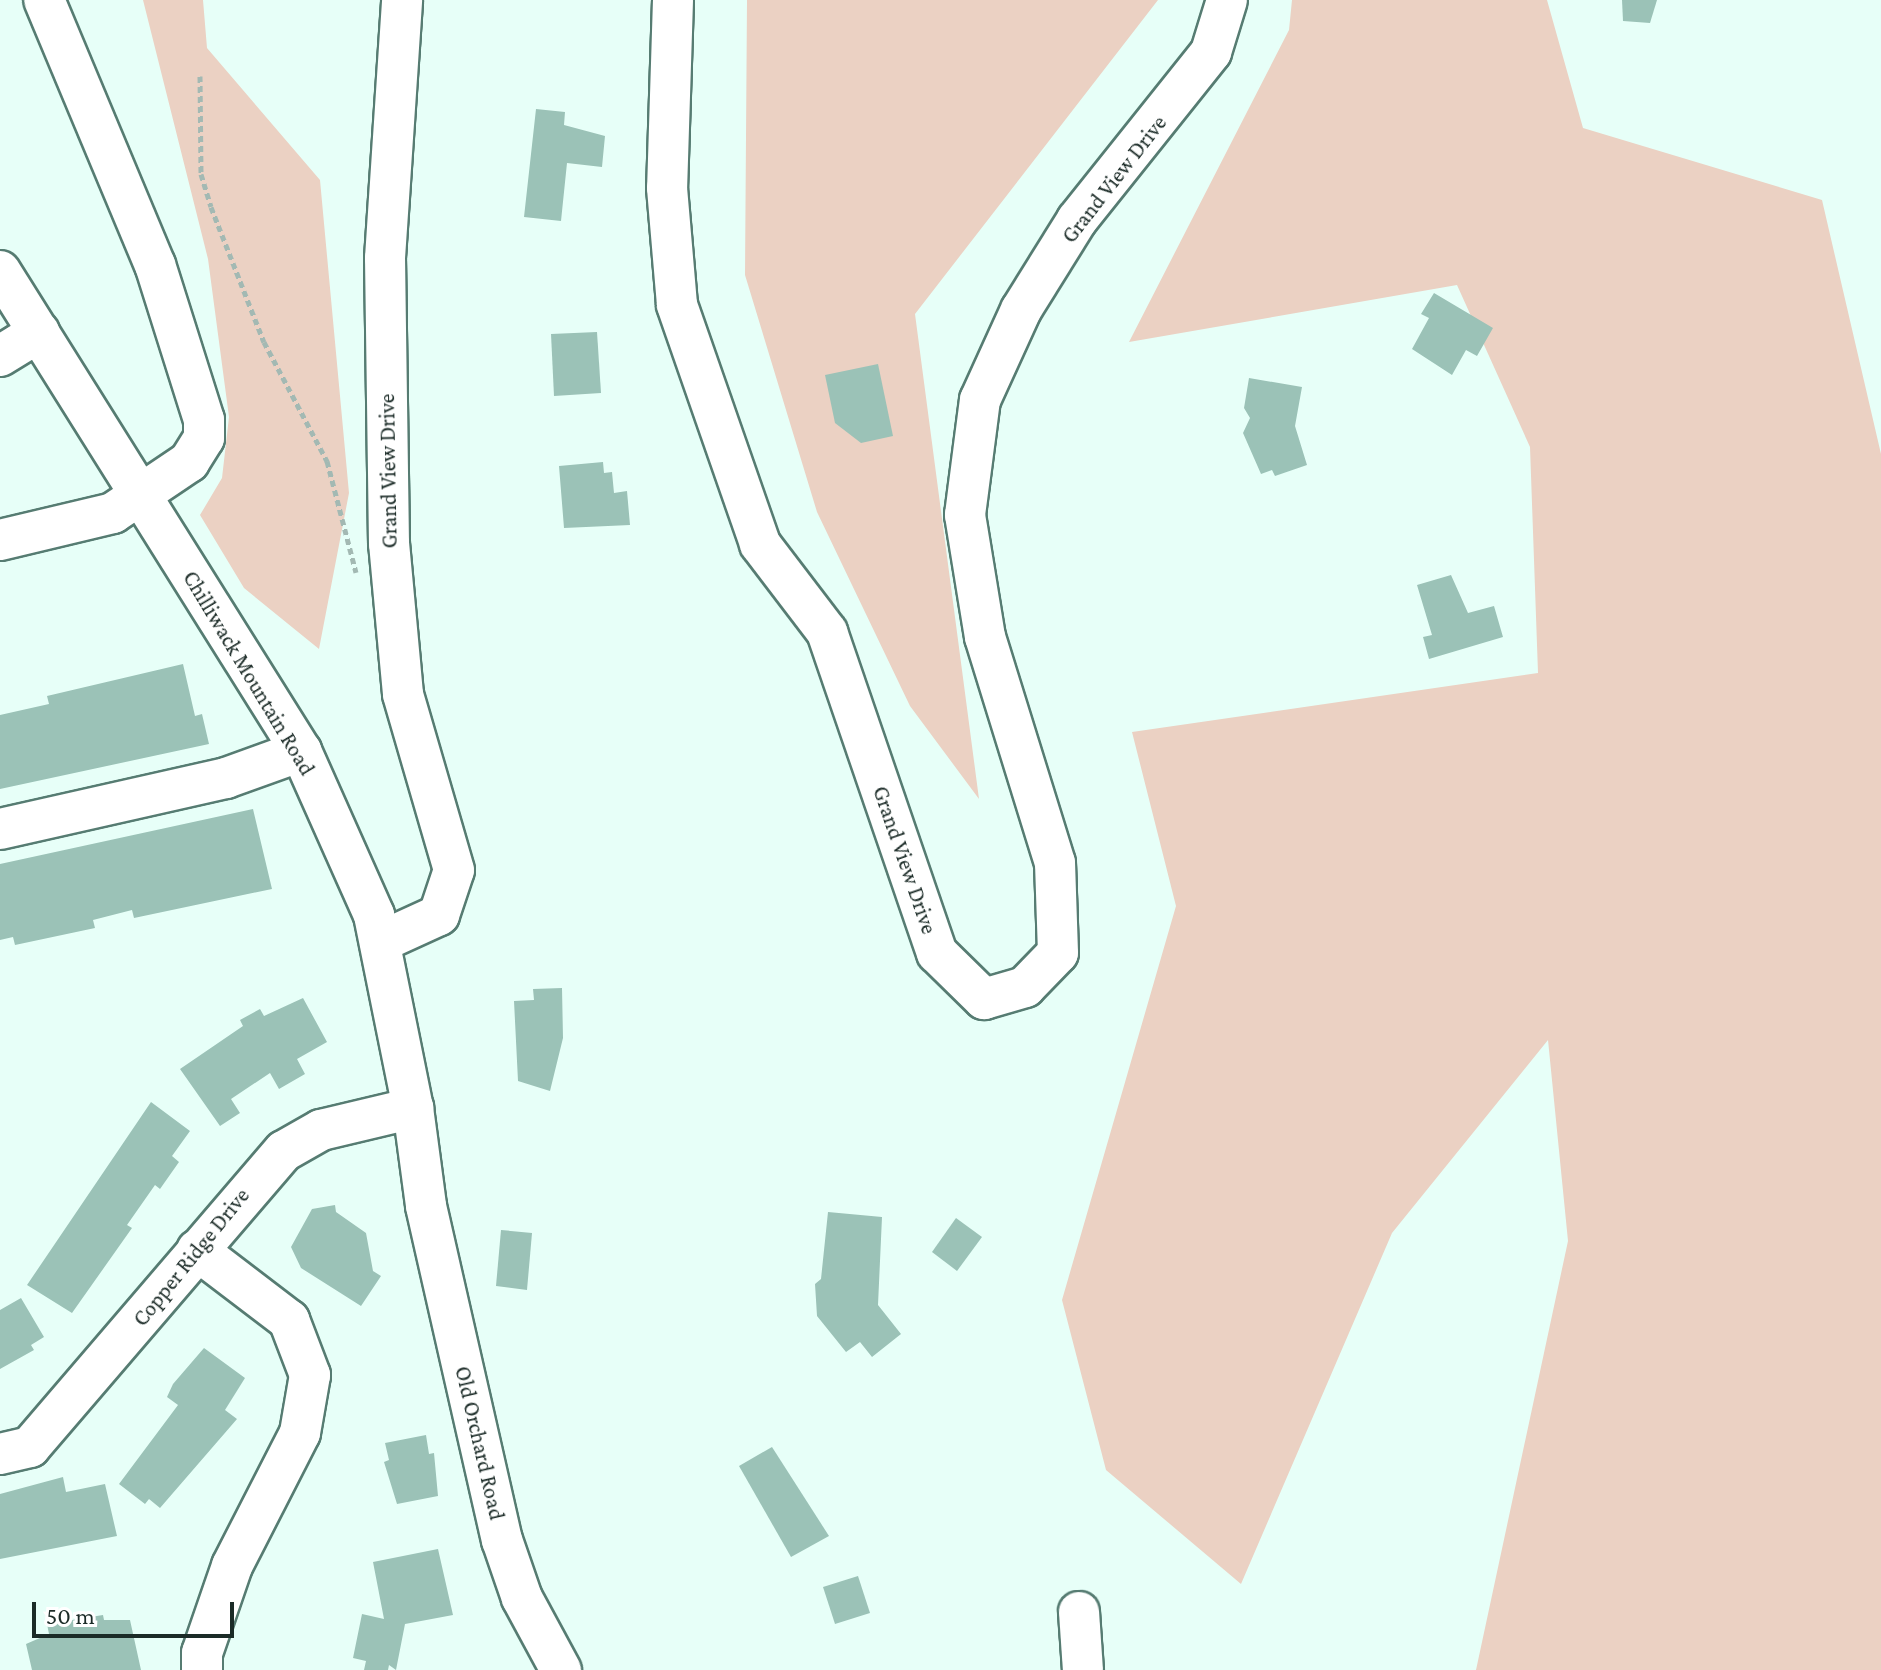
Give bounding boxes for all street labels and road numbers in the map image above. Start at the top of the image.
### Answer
street label: Grand View Drive [1056,110,1172,248]
street label: Grand View Drive [373,393,403,549]
street label: Chilliwack Mountain Road [177,566,321,780]
street label: Grand View Drive [867,783,943,937]
street label: Copper Ridge Drive [127,1183,255,1331]
street label: Old Orchard Road [449,1364,511,1522]

